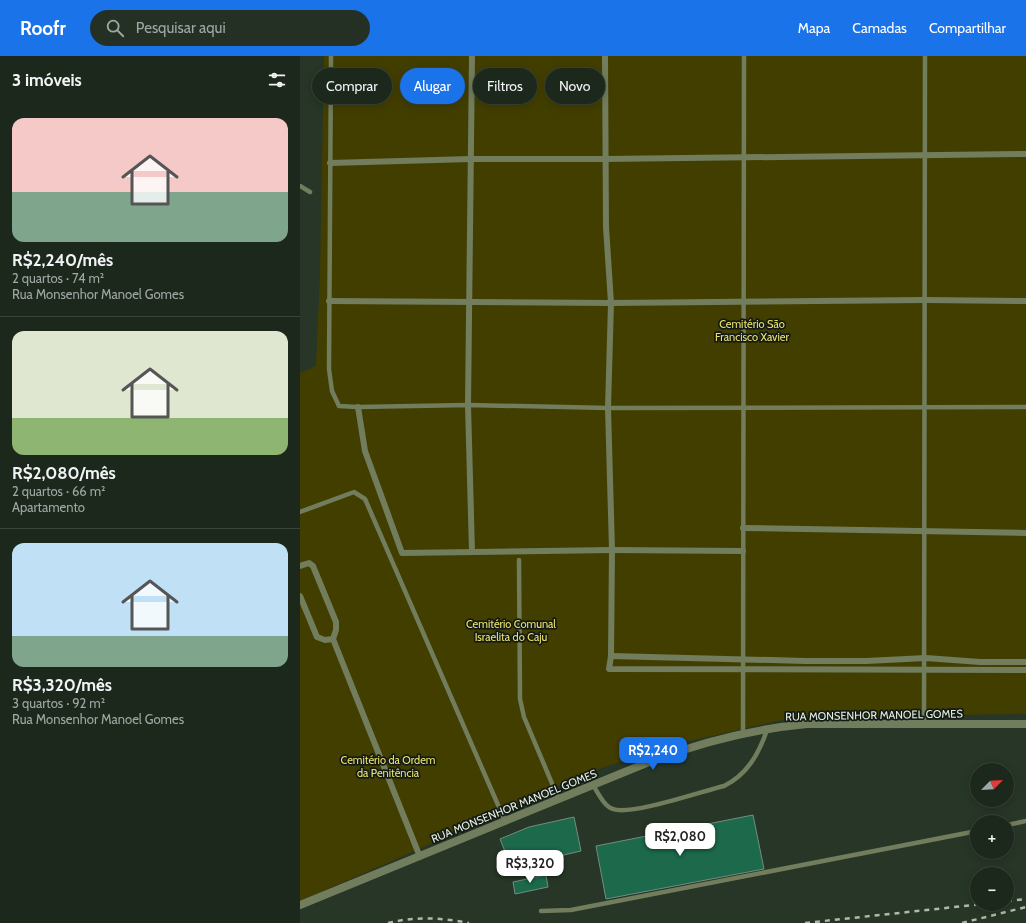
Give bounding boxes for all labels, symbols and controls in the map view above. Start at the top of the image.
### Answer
search box [90,10,370,46]
text: Roofr [20,17,66,40]
icon: search [104,17,126,39]
text: Pesquisar aqui [136,19,226,37]
text: Mapa [798,19,830,37]
text: Camadas [852,19,907,37]
text: Compartilhar [929,19,1006,37]
chip: Comprar [312,68,392,104]
chip: Alugar [400,68,465,104]
chip: Filtros [473,68,537,104]
chip: Novo [545,68,605,104]
icon: filters [266,69,288,91]
text: 3 imóveis [12,70,82,90]
icon: home [114,144,186,216]
text: R$2,240/mês [12,250,113,270]
text: 2 quartos · 74 m² [12,270,104,286]
text: Rua Monsenhor Manoel Gomes [12,286,184,302]
park label: Cemitério São Francisco Xavier [715,317,789,344]
icon: home [114,357,186,429]
text: R$2,080/mês [12,463,116,483]
text: 2 quartos · 66 m² [12,483,105,499]
text: Apartamento [12,499,85,515]
icon: home [114,569,186,641]
park label: Cemitério Comunal Israelita do Caju [466,617,556,644]
text: R$3,320/mês [12,675,112,695]
text: 3 quartos · 92 m² [12,695,105,711]
street label: RUA MONSENHOR MANOEL GOMES [785,706,963,724]
text: Rua Monsenhor Manoel Gomes [12,711,184,727]
pin: R$2,240 [616,737,690,771]
text: R$2,240 [628,742,678,758]
park label: Cemitério da Ordem da Penitência [341,753,436,780]
north arrow [970,763,1014,807]
map controls [970,763,1014,911]
street label: RUA MONSENHOR MANOEL GOMES [429,766,599,846]
button: + [970,815,1014,859]
pin: R$2,080 [643,823,717,857]
text: R$2,080 [654,828,706,844]
pin: R$3,320 [493,850,567,884]
text: R$3,320 [506,855,554,871]
button: − [970,867,1014,911]

